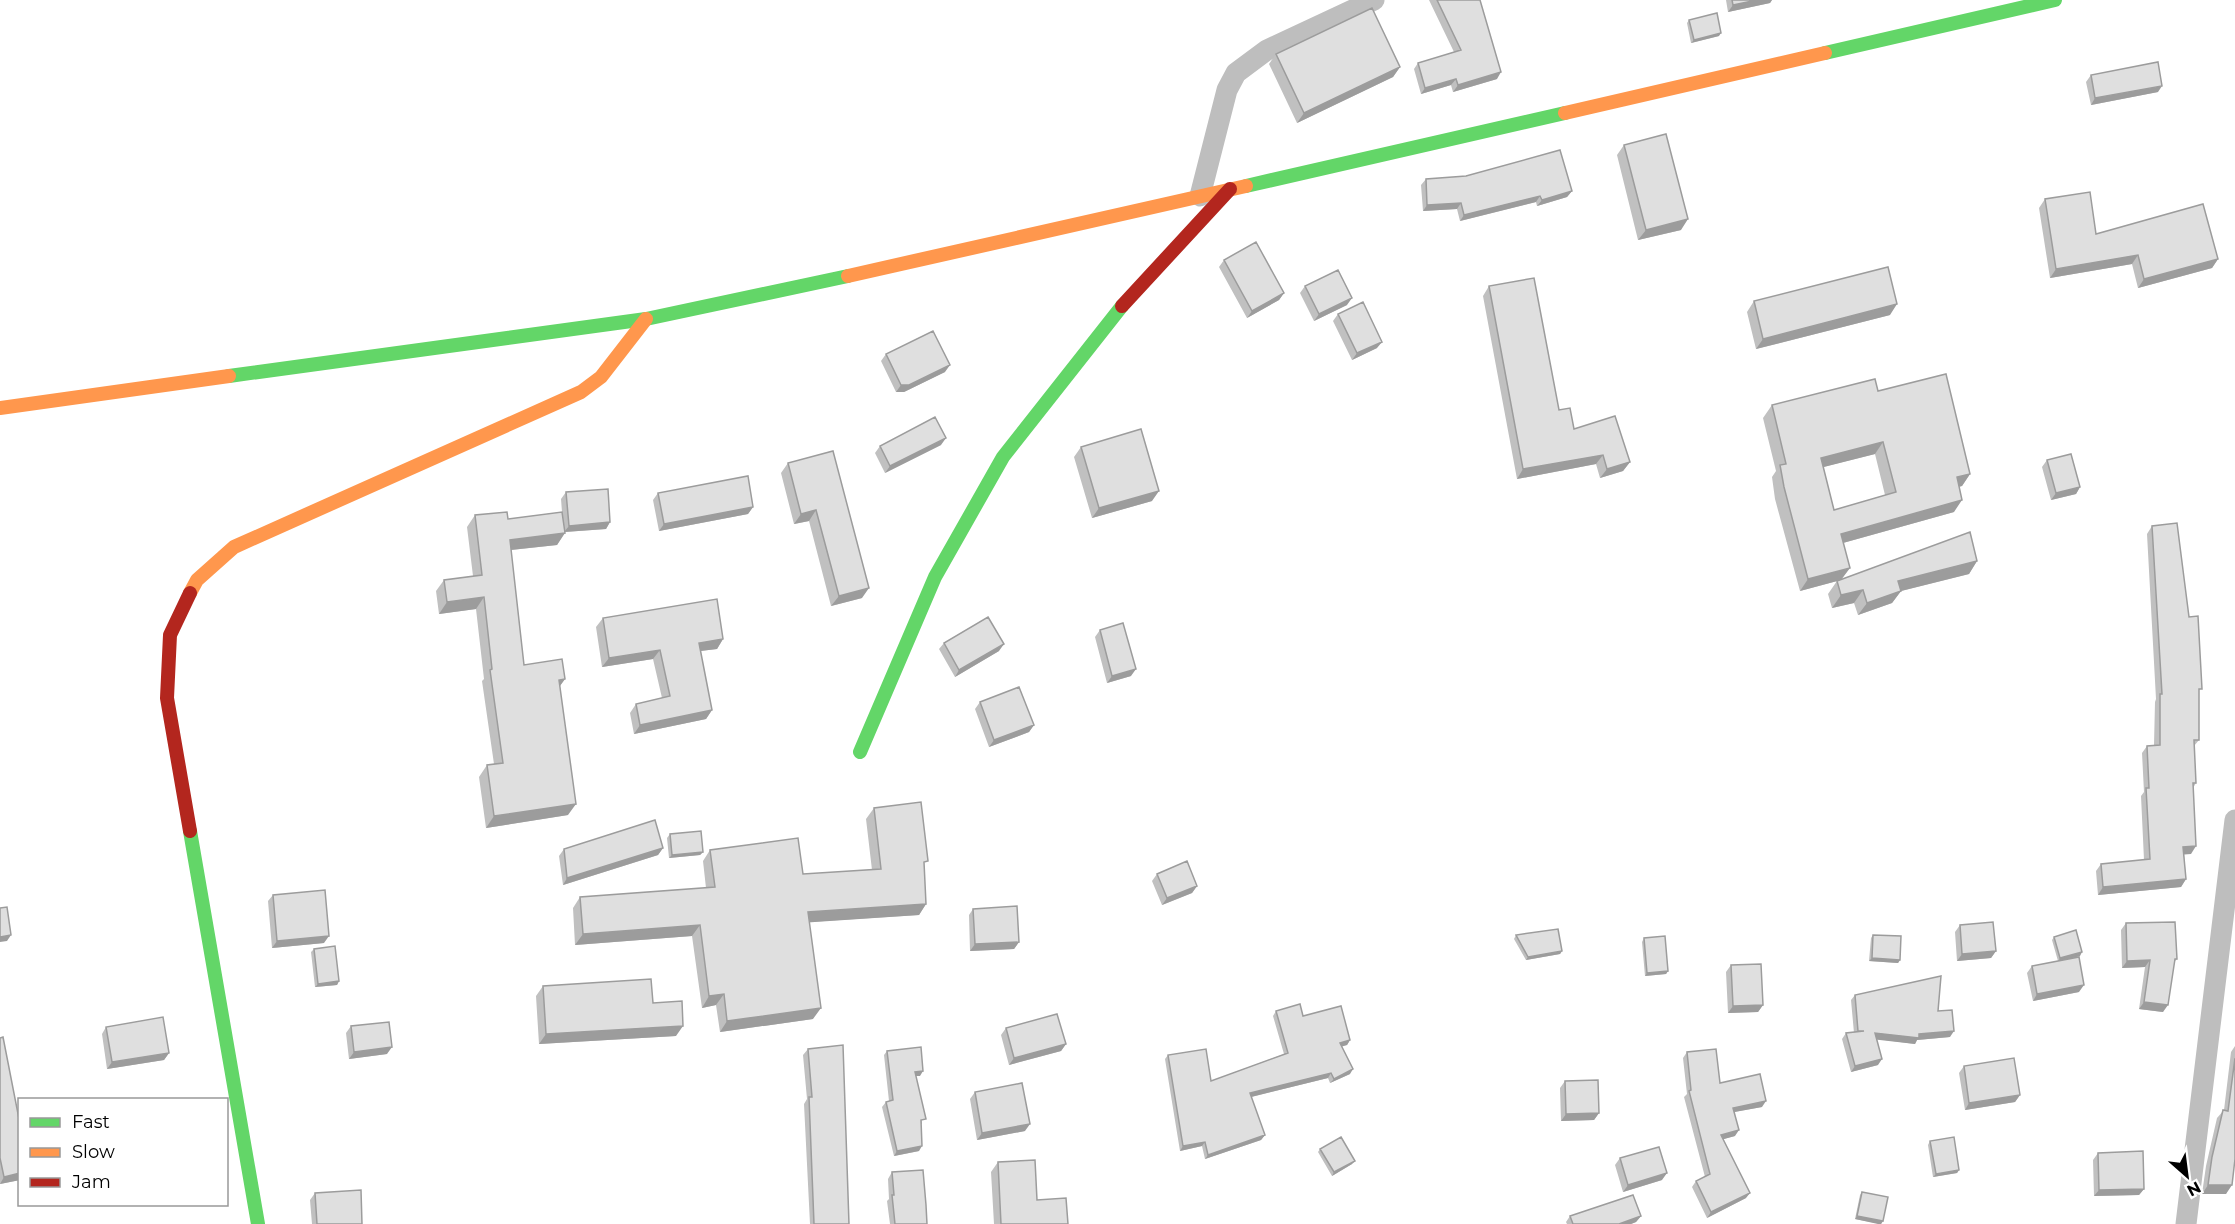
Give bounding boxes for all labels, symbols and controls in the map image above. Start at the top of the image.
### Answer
legend [18,1098,228,1206]
text: Fast [72,1111,110,1133]
text: Slow [72,1141,115,1163]
north arrow [2157,1146,2217,1206]
text: Jam [71,1171,111,1193]
text: N [2184,1177,2204,1200]

